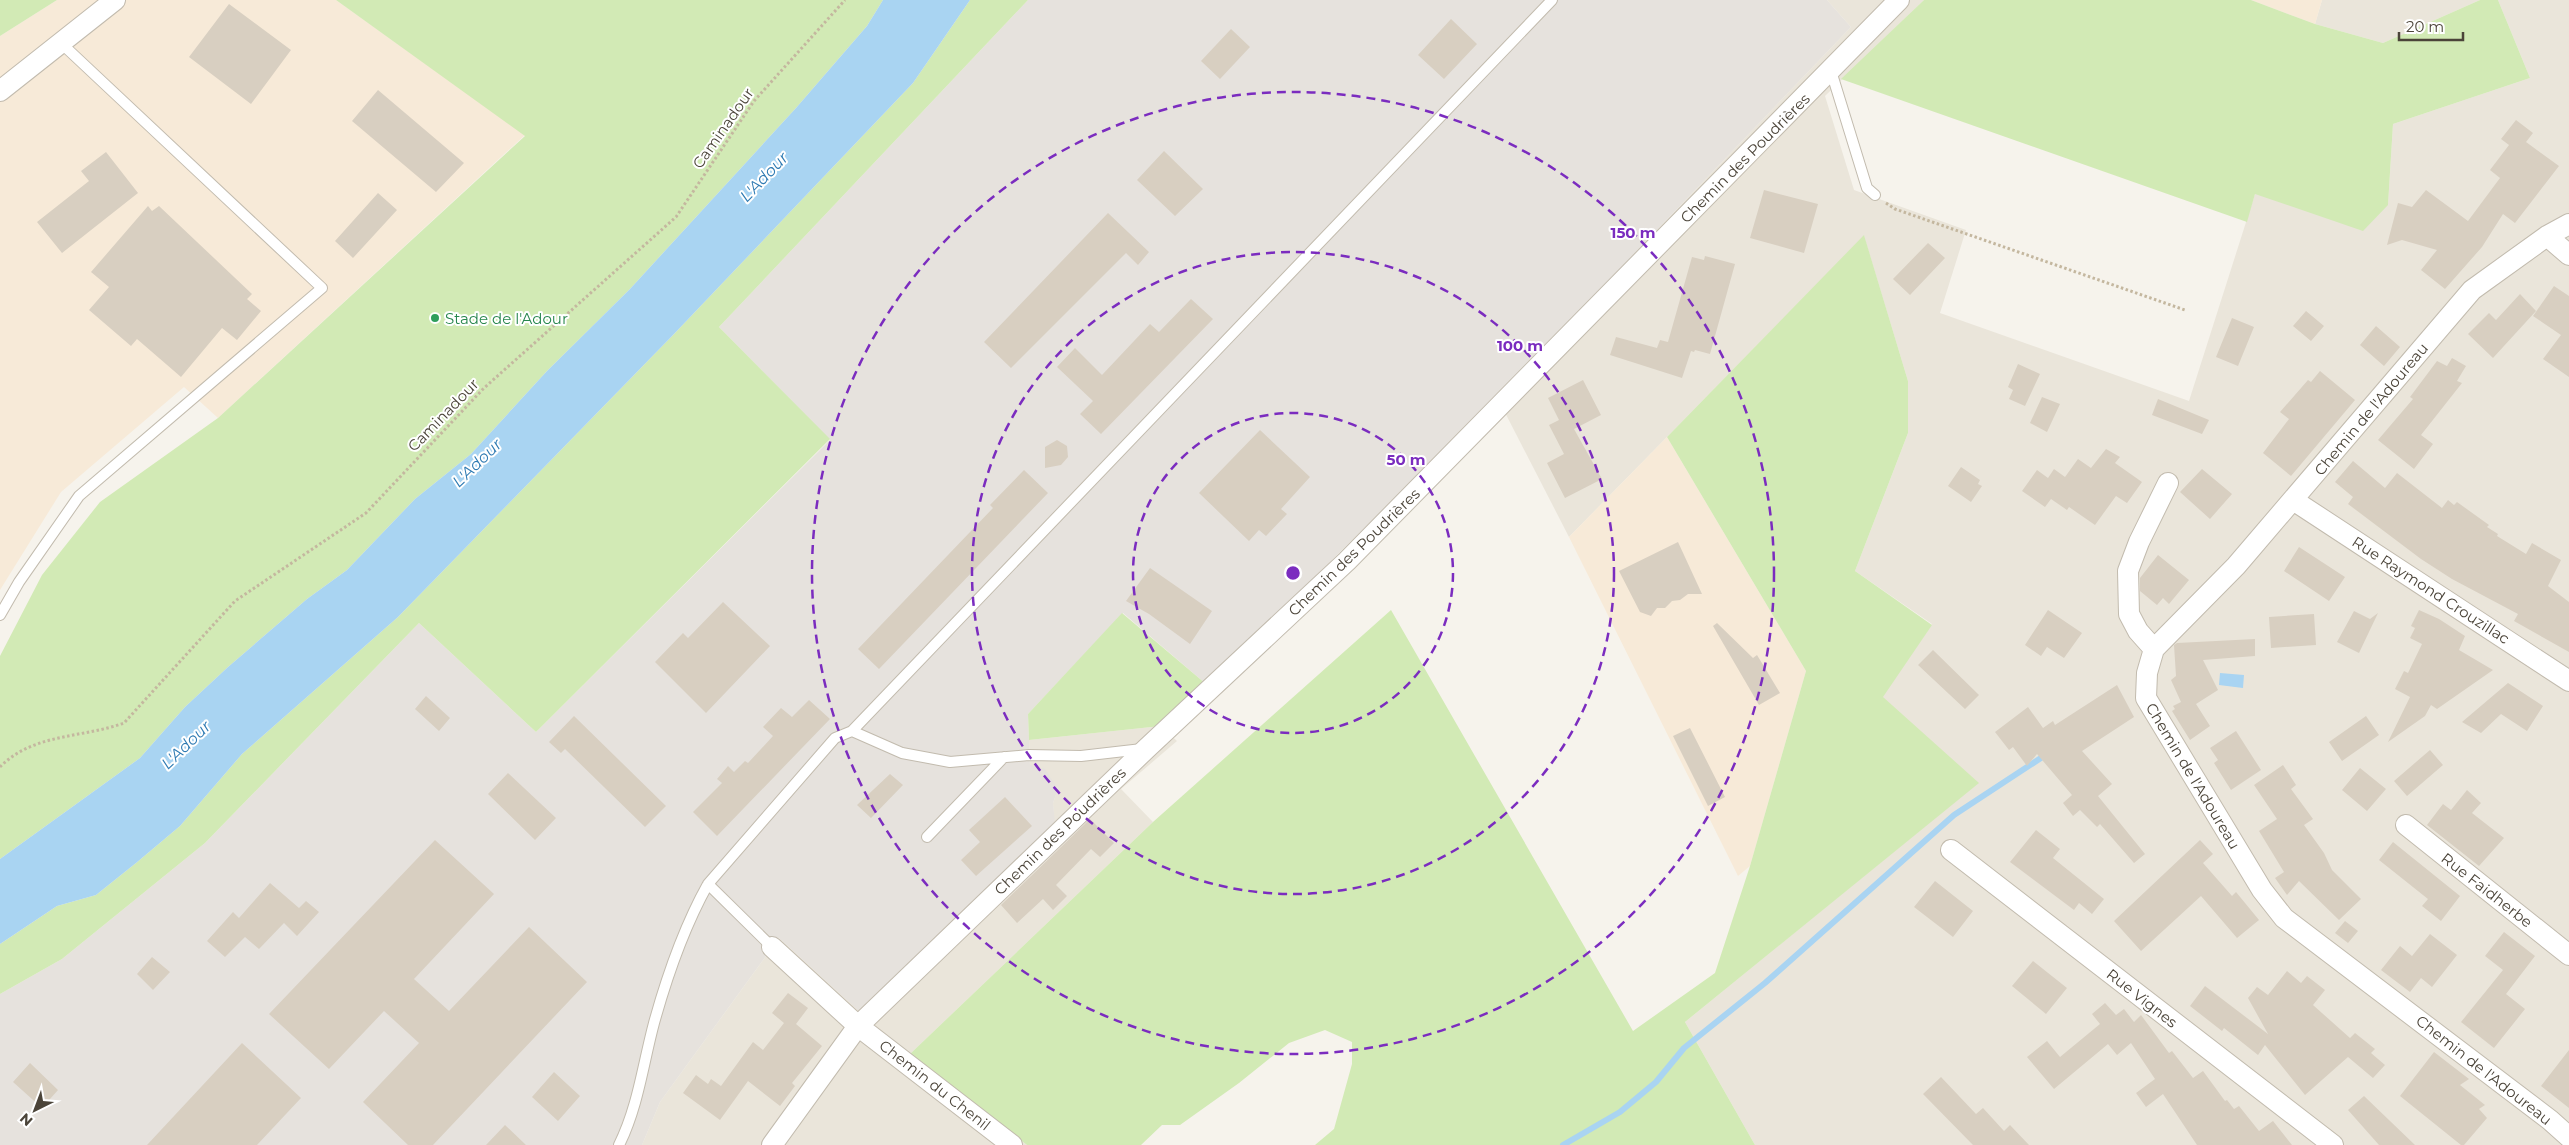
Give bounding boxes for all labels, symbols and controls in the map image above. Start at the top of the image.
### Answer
scale bar [2399,10,2463,42]
text: 20 m [2406,17,2444,36]
street label: Caminadour [688,84,758,172]
street label: Chemin des Poudrières [1676,89,1814,227]
water label: L'Adour [736,148,793,206]
text: 150 m [1611,223,1655,242]
place label: Stade de l'Adour [445,309,568,328]
marker: Stade de l'Adour [429,312,441,324]
text: 100 m [1497,336,1543,355]
street label: Chemin de l'Adoureau [2310,339,2432,479]
street label: Caminadour [404,375,482,455]
water label: L'Adour [448,434,506,491]
text: 50 m [1386,450,1426,469]
street label: Chemin des Poudrières [1284,484,1424,620]
street label: Rue Raymond Crouzillac [2349,532,2513,648]
centre of rings [1284,564,1302,582]
street label: Chemin de l'Adoureau [2142,699,2244,853]
water label: L'Adour [157,716,215,773]
street label: Chemin des Poudrières [990,763,1130,899]
street label: Rue Faidherbe [2438,849,2536,931]
street label: Rue Vignes [2103,964,2181,1032]
street label: Chemin de l'Adoureau [2412,1011,2556,1129]
street label: Chemin du Chenil [876,1036,994,1134]
north arrow [10,1085,60,1135]
text: N [16,1109,37,1130]

